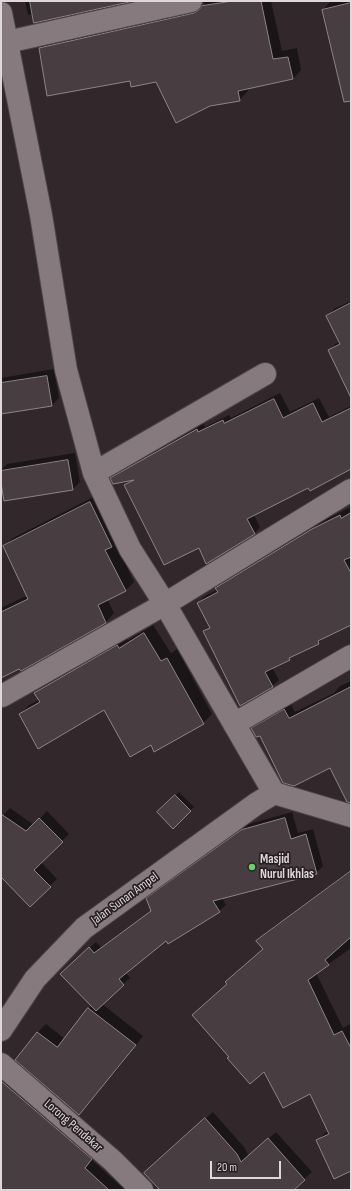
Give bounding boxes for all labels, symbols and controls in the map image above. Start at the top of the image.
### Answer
place label: Masjid Nurul Ikhlas [260,852,314,883]
marker: Masjid Nurul Ikhlas [247,862,257,872]
street label: Jalan Sunan Ampel [88,869,162,929]
street label: Lorong Pendekar [41,1096,105,1156]
scale bar [212,1153,283,1179]
text: 20 m [217,1160,237,1175]

